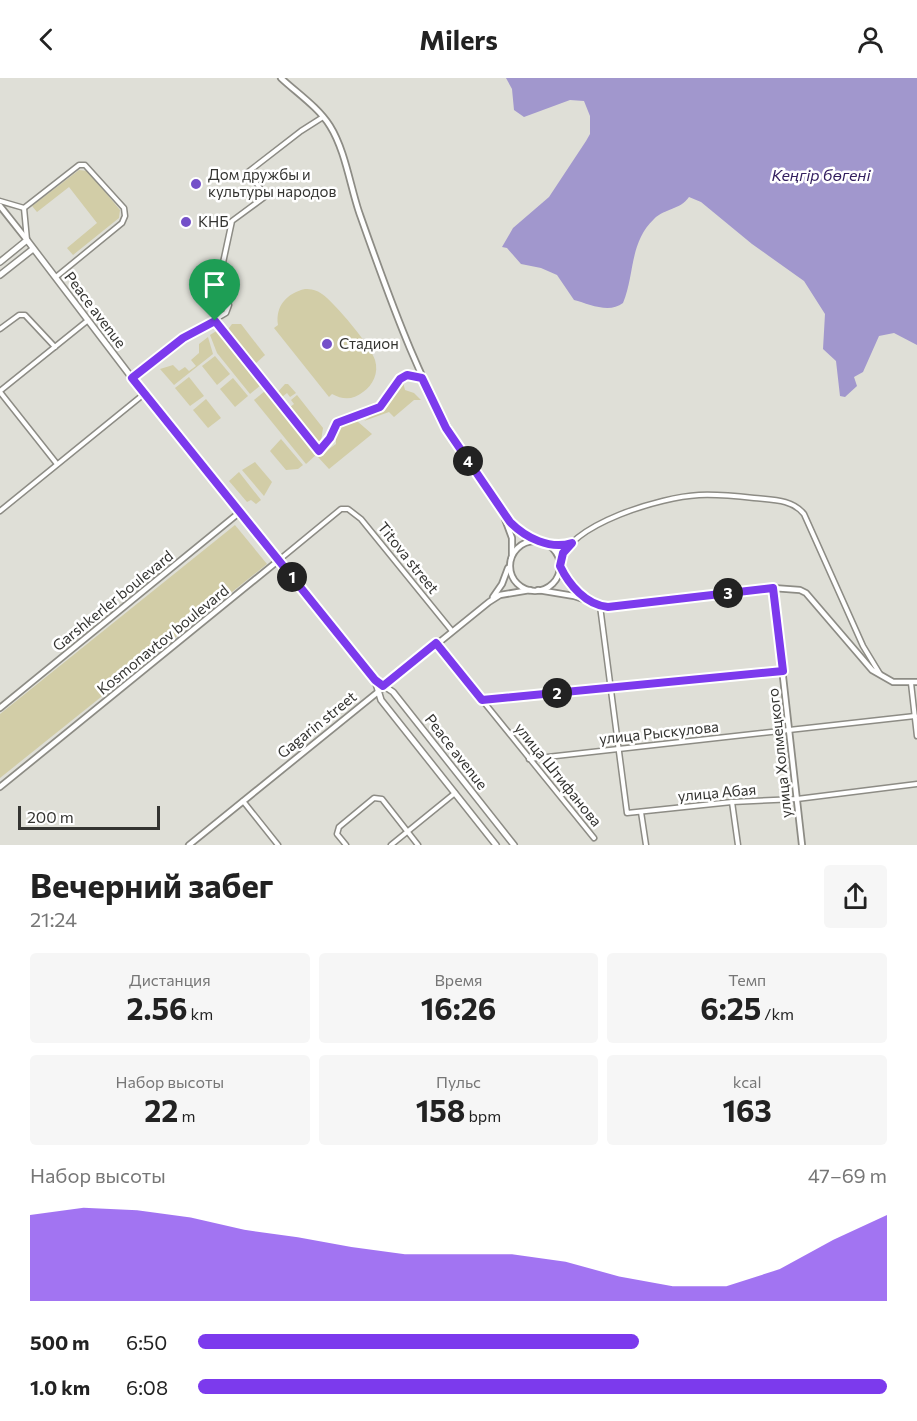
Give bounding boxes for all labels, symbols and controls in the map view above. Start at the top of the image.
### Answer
icon: back [30,23,63,56]
text: Milers [419,23,498,56]
icon: person [854,23,887,56]
place label: Дом дружбы и культуры народов [208,165,336,200]
water label: Кеңгір бөгені [771,165,871,184]
marker: Дом дружбы и культуры народов [189,177,203,191]
place label: КНБ [198,212,229,230]
marker: КНБ [179,215,193,229]
pin [189,259,240,321]
street label: Peace avenue [61,268,130,351]
icon: arrive [198,268,231,301]
place label: Стадион [339,334,399,352]
marker: Стадион [320,337,334,351]
pin: 4 [453,446,483,476]
text: 4 [463,451,473,470]
street label: Titova street [374,518,443,597]
street label: Garshkerler boulevard [48,546,176,654]
pin: 1 [277,562,307,592]
text: 1 [288,567,296,586]
pin: 3 [713,578,743,608]
street label: Kosmonavtov boulevard [93,581,232,698]
text: 3 [723,583,733,602]
pin: 2 [542,678,572,708]
text: 2 [552,683,562,702]
street label: Gagarin street [273,687,360,762]
street label: улица Холмецкого [763,687,795,819]
street label: Peace avenue [422,710,492,793]
street label: улица Рыскулова [598,717,720,747]
street label: улица Штифанова [511,719,606,830]
street label: улица Абая [677,780,757,804]
scale bar [18,803,160,830]
text: 200 m [27,807,74,826]
text: Вечерний забег [30,864,273,905]
button: share [824,865,887,928]
text: 21:24 [30,907,77,931]
text: Дистанция [129,970,211,989]
text: Время [435,970,482,989]
text: Темп [728,970,766,989]
text: 2.56 [126,989,187,1026]
text: 16:26 [421,989,496,1026]
text: 6:25 [700,989,761,1026]
text: km [187,1004,213,1023]
text: /km [761,1004,794,1023]
text: Набор высоты [116,1072,224,1091]
text: Пульс [436,1072,481,1091]
text: kcal [733,1072,761,1091]
text: 22 [144,1091,178,1128]
text: 158 [416,1091,465,1128]
text: 163 [722,1091,772,1128]
text: m [178,1106,195,1125]
text: bpm [465,1106,501,1125]
text: Набор высоты [30,1163,166,1187]
text: 47–69 m [808,1163,887,1187]
text: 500 m [30,1330,90,1354]
text: 6:50 [126,1330,167,1354]
text: 1.0 km [30,1375,90,1399]
text: 6:08 [126,1375,168,1399]

